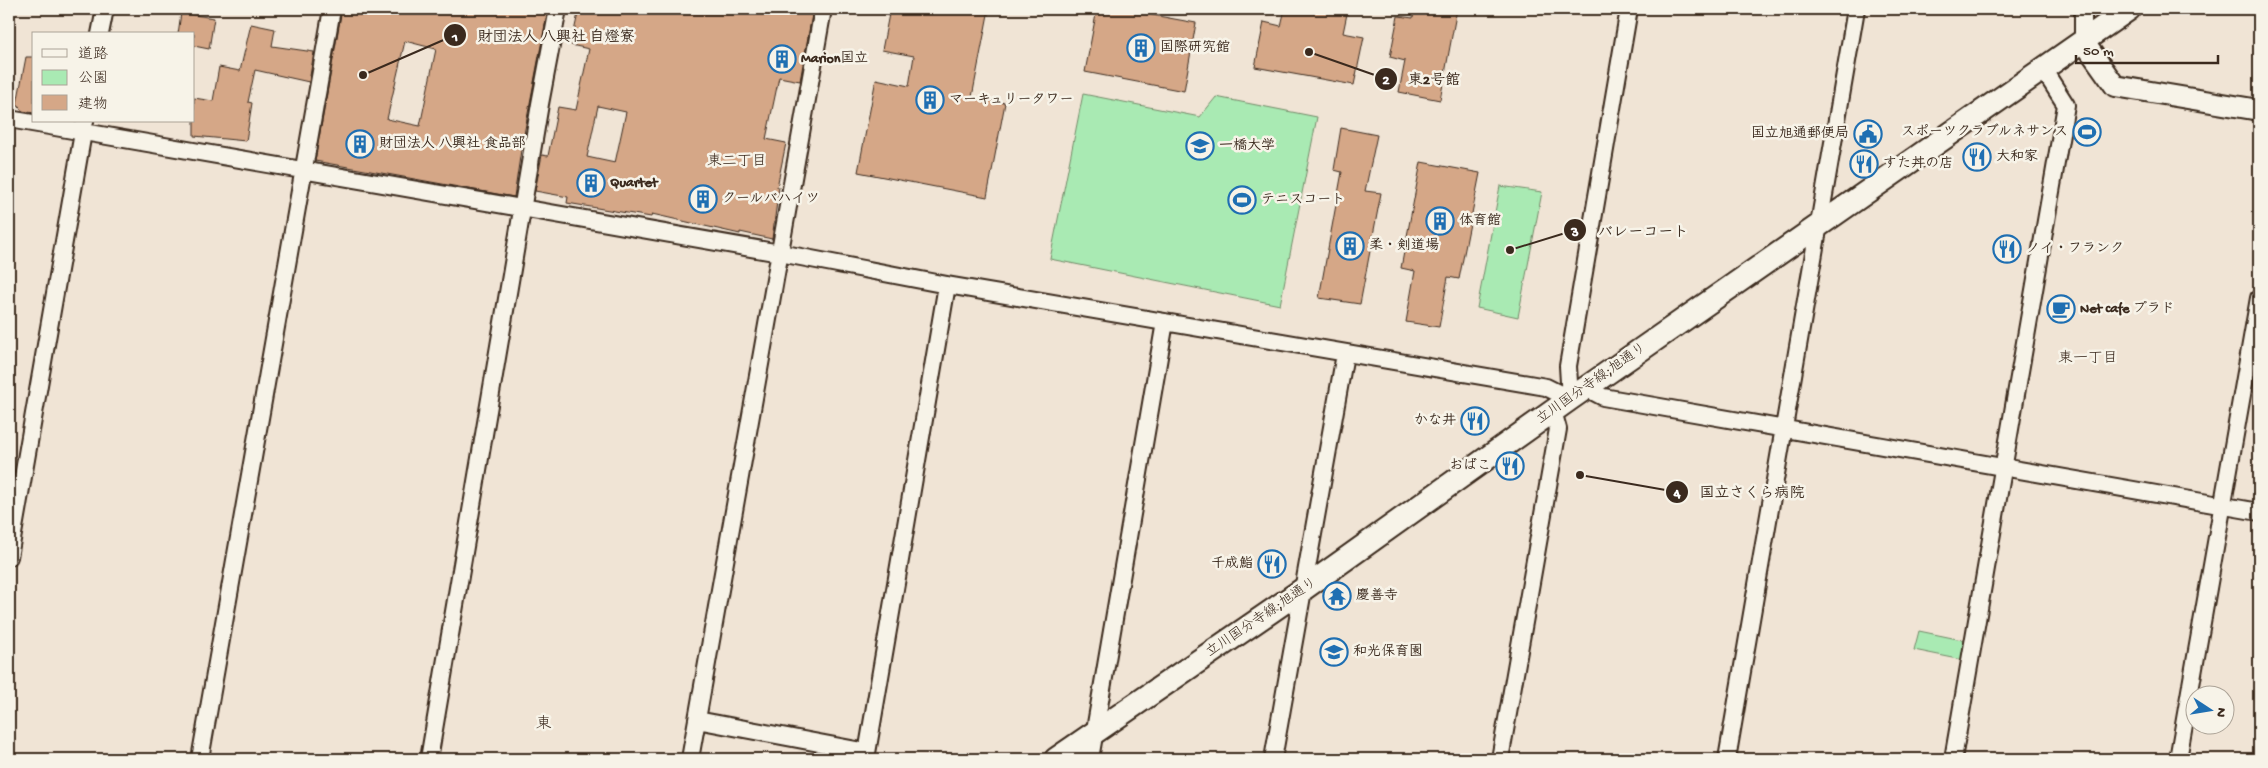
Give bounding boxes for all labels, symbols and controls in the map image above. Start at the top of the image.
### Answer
callout: 財団法人 八興社 自燈寮 [443,20,645,50]
text: 財団法人 八興社 自燈寮 [477,28,635,47]
text: 1 [451,29,458,47]
legend [32,32,195,122]
scale bar [2076,32,2218,64]
building icon: 国際研究館 [1126,33,1156,63]
place label: 国際研究館 [1160,39,1230,57]
text: 50 m [2083,43,2114,61]
building icon: Marion国立 [767,44,797,74]
text: 道路 [78,46,108,64]
place label: Marion国立 [801,50,868,68]
callout: 東2号館 [1373,64,1471,94]
text: 公園 [78,70,108,88]
text: 東2号館 [1408,71,1460,90]
text: 2 [1382,72,1390,90]
building icon: マーキュリータワー [915,85,945,115]
place label: マーキュリータワー [949,92,1074,109]
text: 建物 [78,96,108,114]
sports icon: スポーツクラブルネサンス [2072,117,2102,147]
public building icon: 国立旭通郵便局 [1853,119,1883,149]
place label: スポーツクラブルネサンス [1901,123,2068,141]
place label: 国立旭通郵便局 [1751,125,1849,143]
building icon: 財団法人 八興社 食品部 [345,129,375,159]
school or university icon: 一橋大学 [1185,131,1215,161]
place label: 財団法人 八興社 食品部 [379,135,526,153]
place label: 一橋大学 [1219,137,1275,155]
restaurant icon: 大和家 [1962,142,1992,172]
place label: 大和家 [1996,148,2038,166]
restaurant icon: すた丼の店 [1849,149,1879,179]
district label: 東二丁目 [707,152,767,171]
place label: すた丼の店 [1883,156,1953,173]
building icon: Quartet [576,168,606,198]
place label: Quartet [610,175,659,192]
building icon: クールバハイツ [688,184,718,214]
sports icon: テニスコート [1227,185,1257,215]
place label: クールバハイツ [722,191,819,208]
place label: テニスコート [1261,192,1345,209]
building icon: 体育館 [1425,206,1455,236]
place label: 体育館 [1459,212,1501,230]
callout: バレーコート [1563,215,1699,245]
text: 3 [1570,224,1579,242]
text: バレーコート [1598,224,1688,242]
building icon: 柔・剣道場 [1335,231,1365,261]
restaurant icon: ノイ・フランク [1992,234,2022,264]
place label: 柔・剣道場 [1369,237,1439,255]
place label: ノイ・フランク [2026,241,2124,258]
cafe icon: Net cafe プラド [2046,294,2076,324]
place label: Net cafe プラド [2080,301,2175,318]
street label: 立川国分寺線;旭通り [1534,340,1650,428]
district label: 東一丁目 [2058,349,2118,368]
restaurant icon: かな井 [1460,406,1490,436]
place label: かな井 [1414,412,1456,430]
restaurant icon: おばこ [1495,451,1525,481]
place label: おばこ [1449,458,1491,475]
callout: 国立さくら病院 [1665,477,1815,507]
text: 国立さくら病院 [1699,484,1805,503]
text: 4 [1672,485,1681,503]
restaurant icon: 千成鮨 [1257,549,1287,579]
place label: 千成鮨 [1211,556,1253,573]
street label: 立川国分寺線;旭通り [1203,574,1321,662]
temple icon: 慶善寺 [1322,581,1352,611]
place label: 慶善寺 [1356,587,1398,605]
school or university icon: 和光保育園 [1319,637,1349,667]
place label: 和光保育園 [1353,643,1423,661]
north arrow [2186,686,2236,736]
text: N [2211,706,2230,718]
district label: 東 [536,714,552,735]

